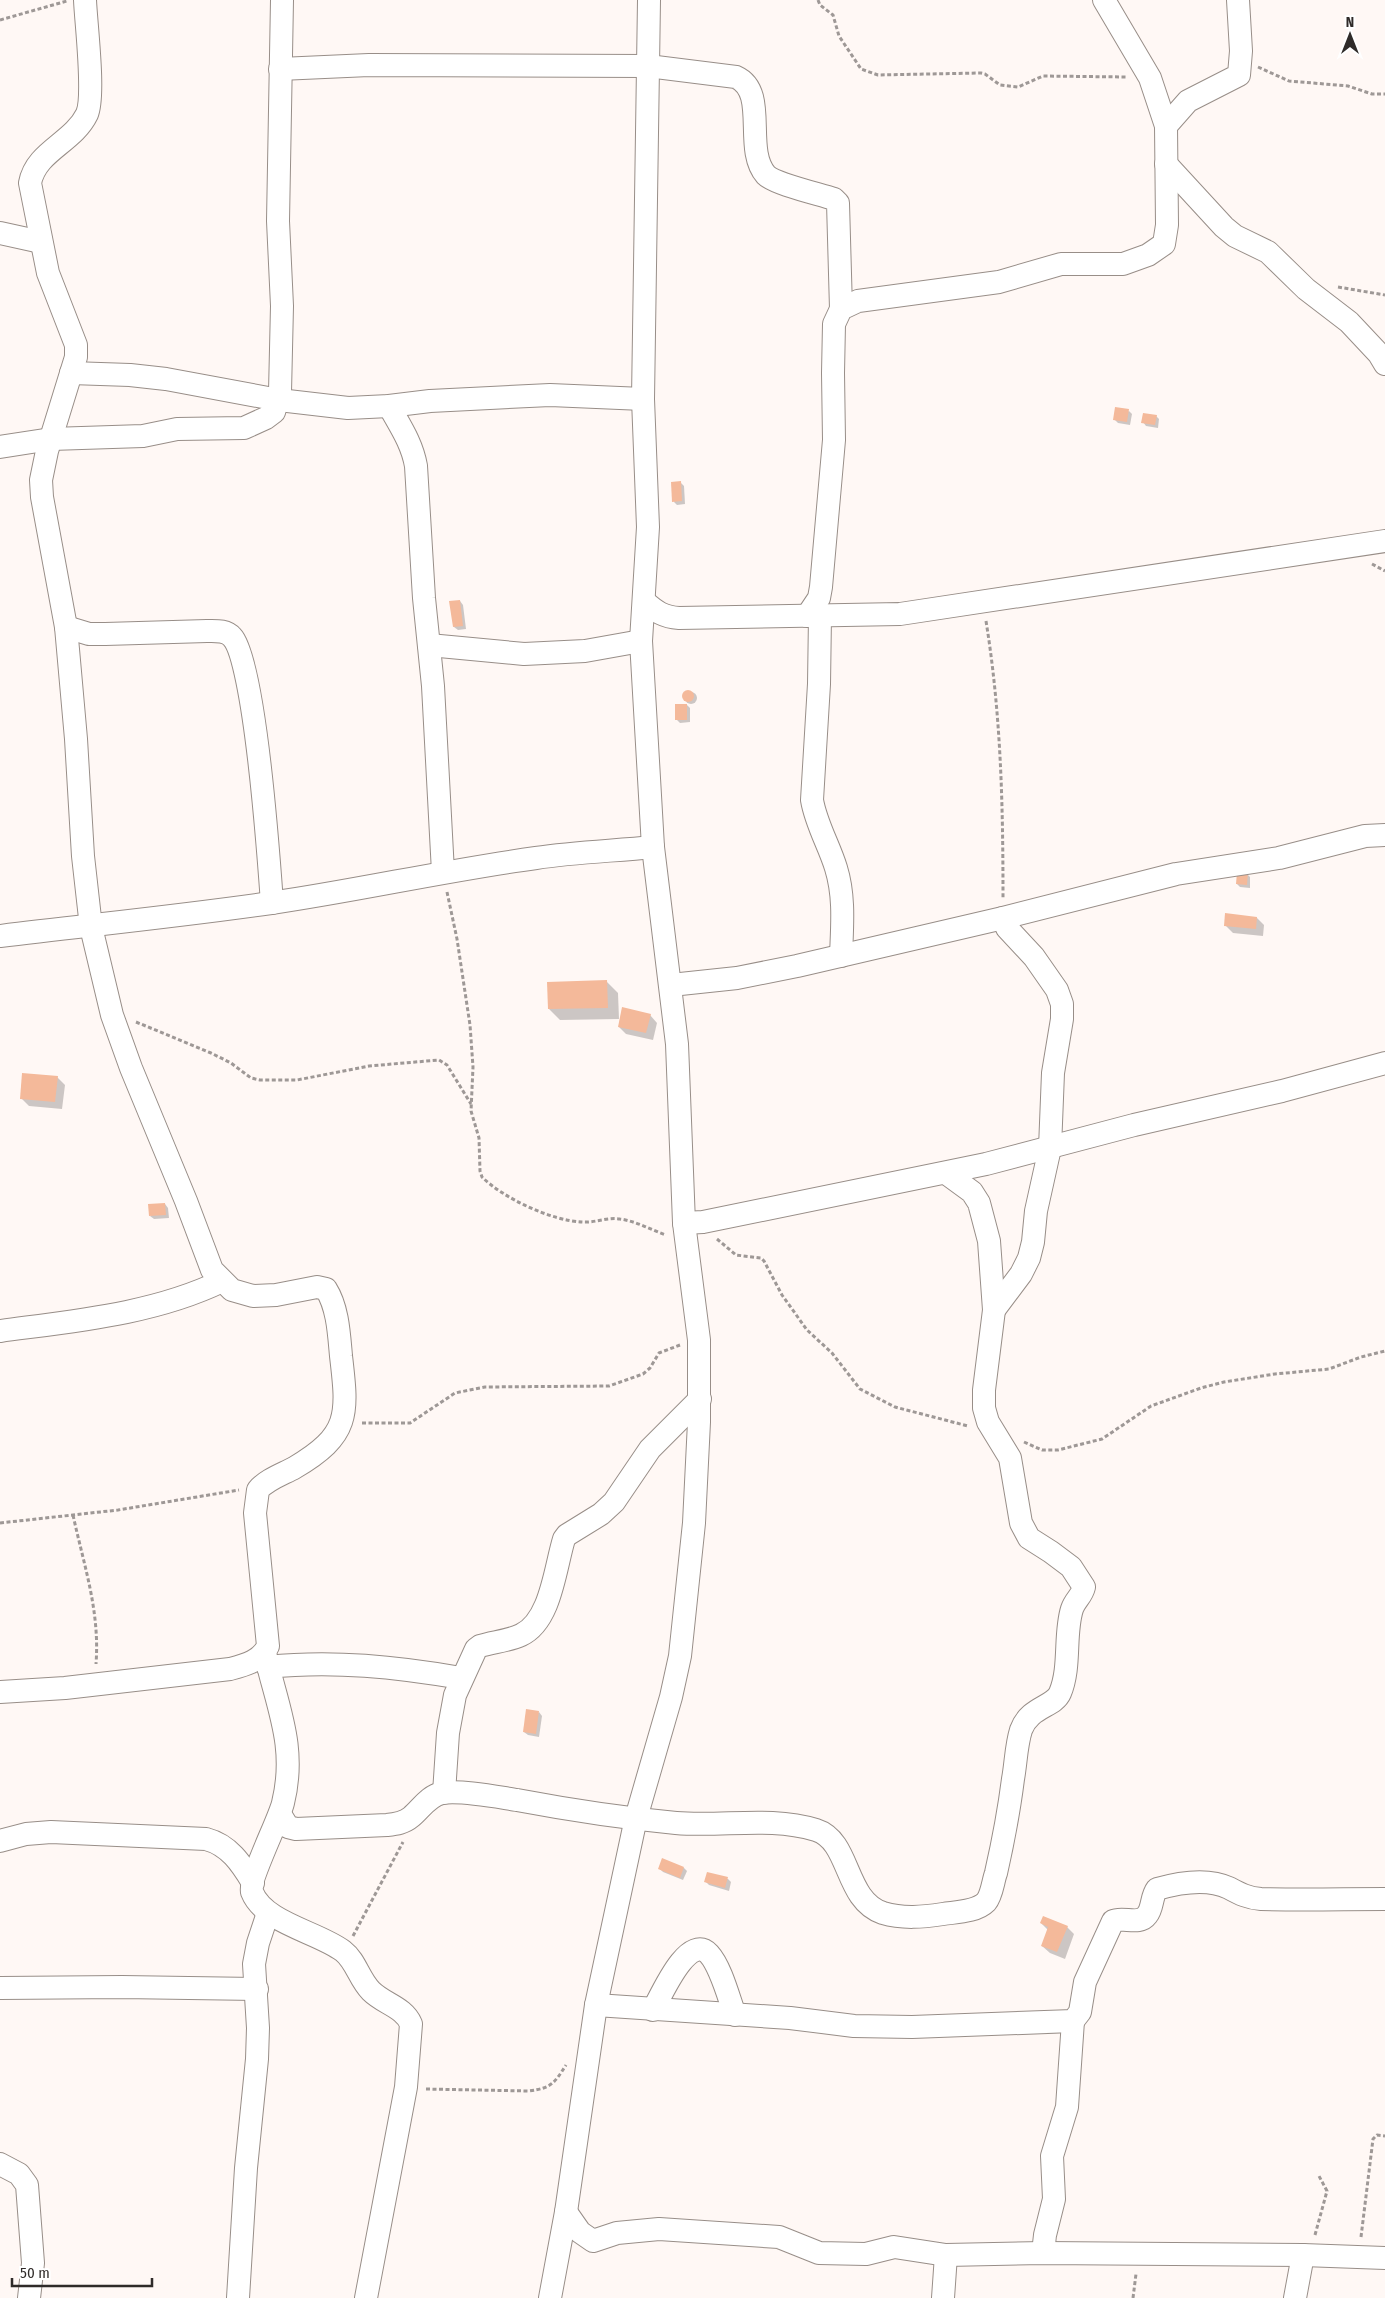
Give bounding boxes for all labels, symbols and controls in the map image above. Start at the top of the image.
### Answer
north arrow [1325,10,1375,60]
text: N [1346,14,1354,31]
scale bar [12,2256,152,2288]
text: 50 m [20,2264,50,2282]

